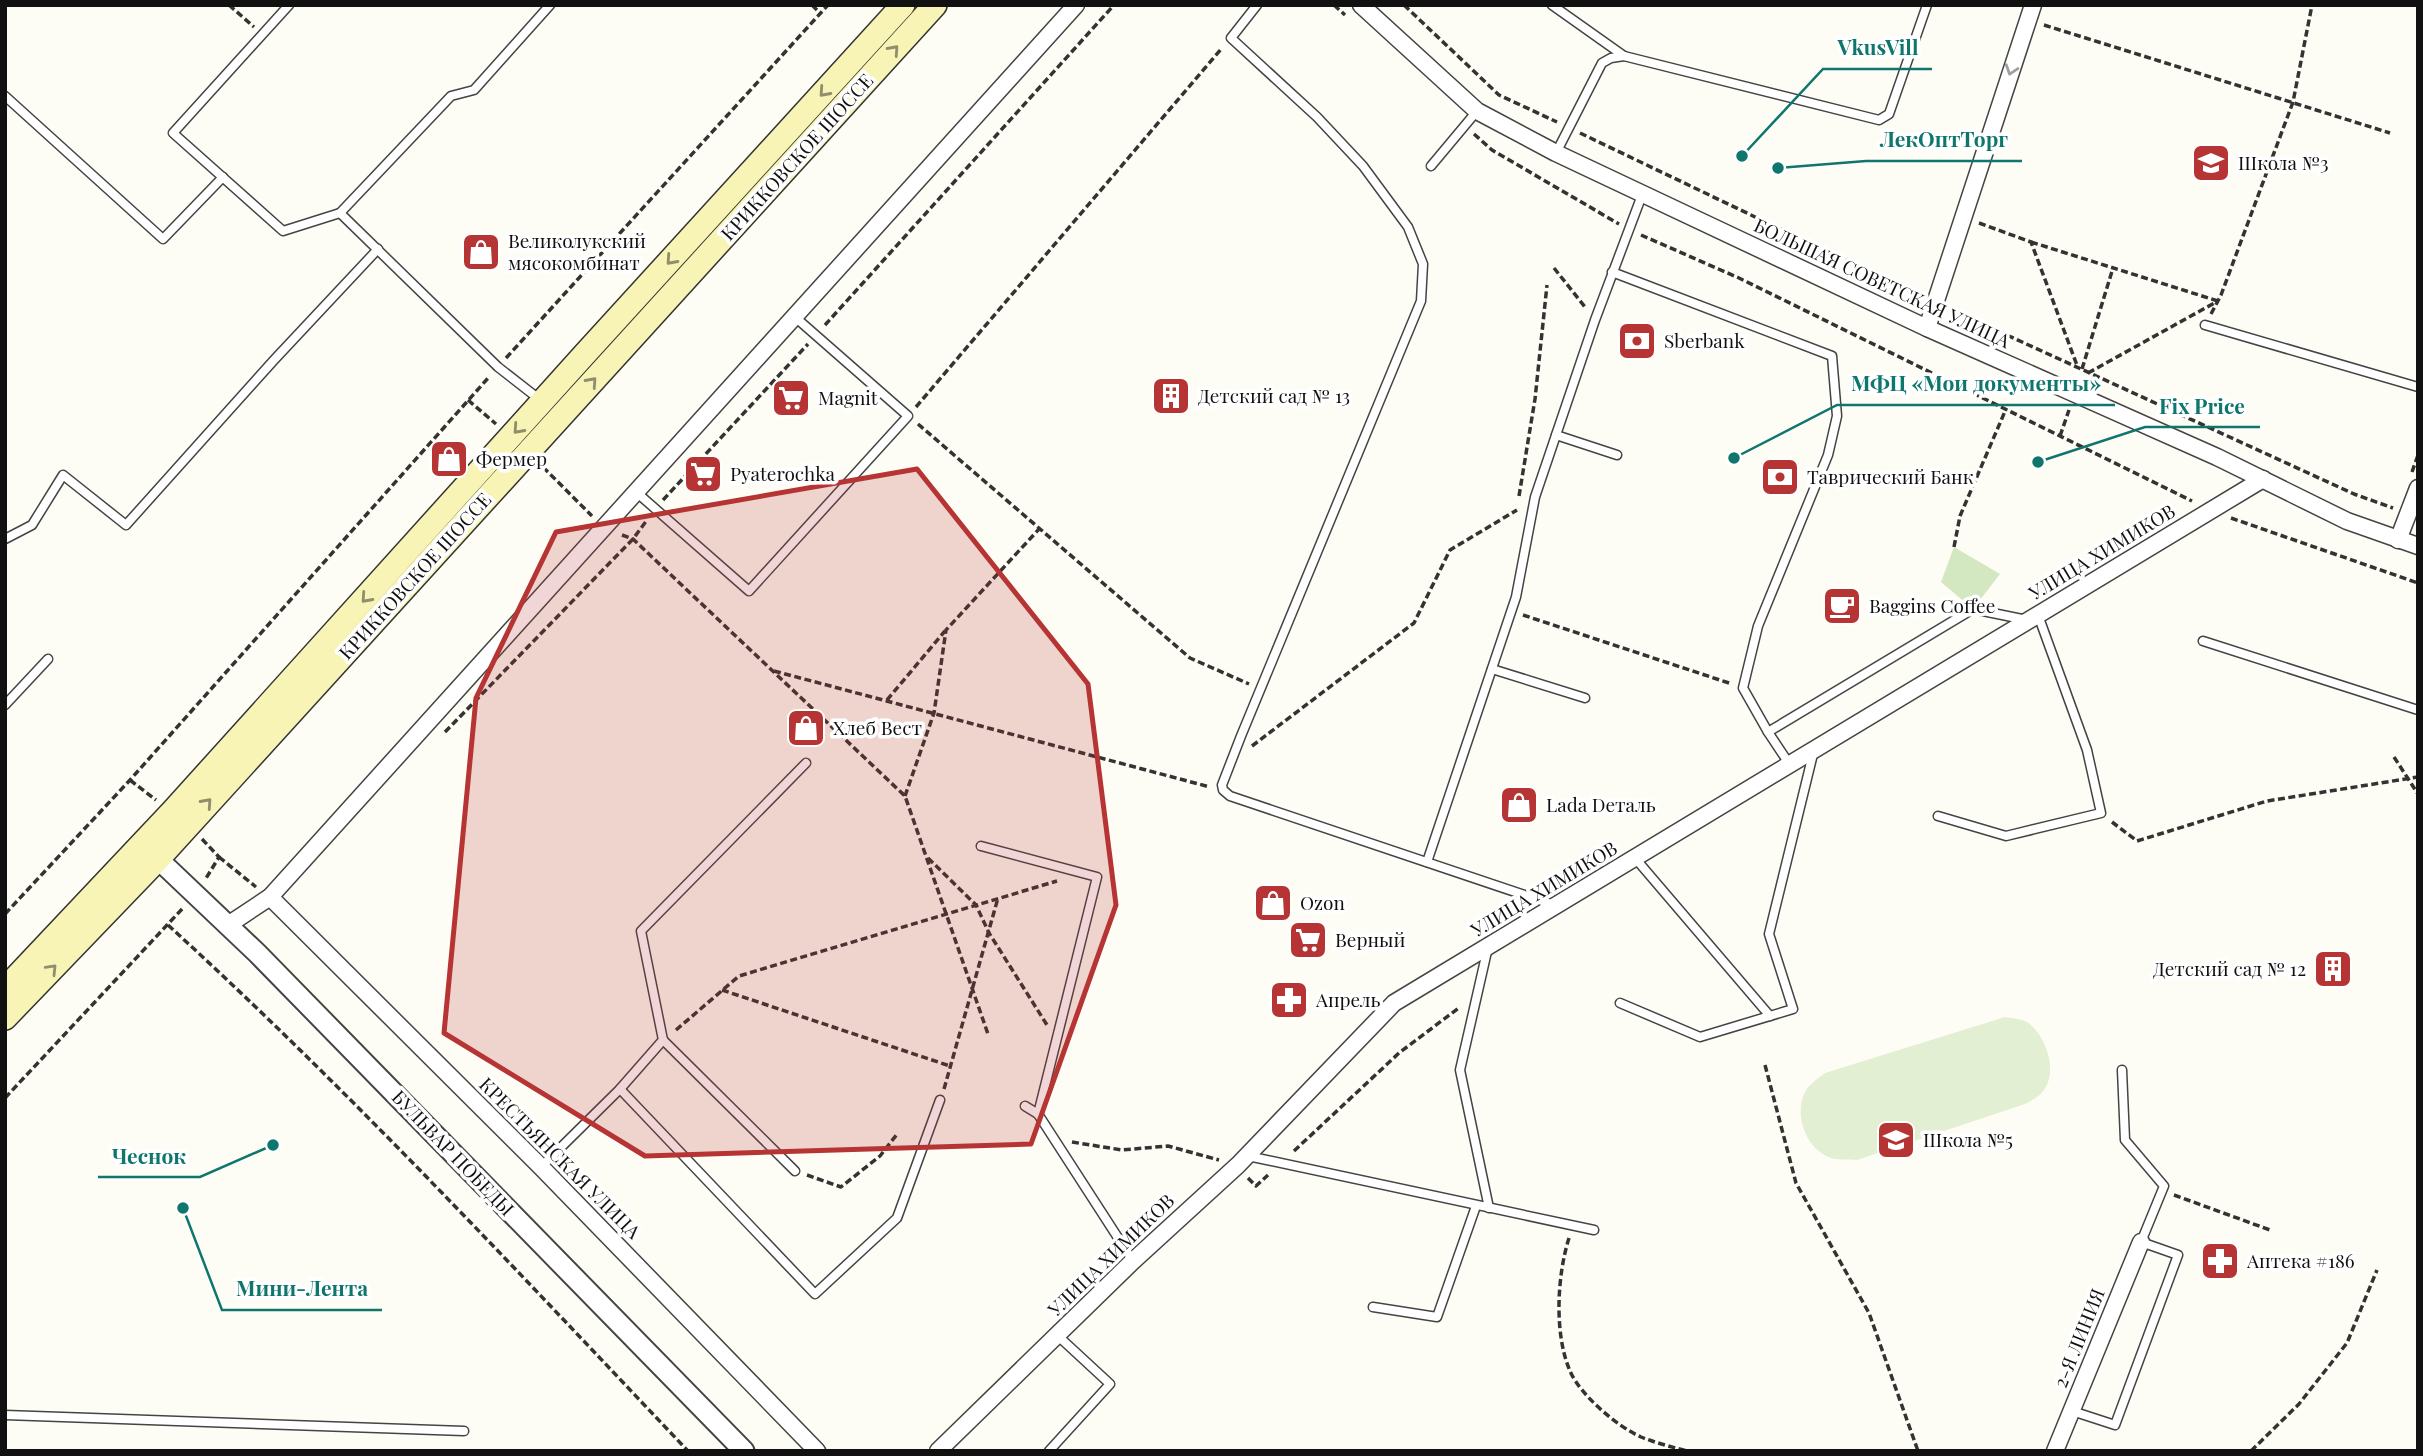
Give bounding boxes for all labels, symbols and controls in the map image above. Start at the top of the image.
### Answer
callout: VkusVill [1823,27,1932,69]
text: VkusVill [1837,32,1919,60]
one-way arrow [886,45,898,58]
one-way arrow [2005,64,2020,76]
street label: КРИККОВСКОЕ ШОССЕ [714,67,878,245]
one-way arrow [820,84,832,97]
callout: ЛекОптТорг [1866,119,2022,161]
text: ЛекОптТорг [1879,124,2008,152]
school or university icon: Школа №3 [2190,142,2232,184]
place label: Школа №3 [2238,149,2329,175]
street label: БОЛЬШАЯ СОВЕТСКАЯ УЛИЦА [1750,211,2016,353]
place label: Великолукский мясокомбинат [508,227,646,275]
shop icon: Великолукский мясокомбинат [460,231,502,273]
one-way arrow [666,252,679,265]
bank icon: Sberbank [1616,320,1658,362]
place label: Sberbank [1664,327,1745,353]
callout: МФЦ «Мои документы» [1837,363,2115,405]
text: МФЦ «Мои документы» [1851,368,2101,396]
building icon: Детский сад № 13 [1150,375,1192,417]
one-way arrow [584,377,597,390]
supermarket icon: Magnit [770,377,812,419]
place label: Детский сад № 13 [1198,382,1350,408]
place label: Magnit [818,384,878,410]
callout: Fix Price [2145,385,2260,427]
text: Fix Price [2159,391,2245,419]
one-way arrow [514,420,526,433]
shop icon: Фермер [428,438,470,480]
place label: Фермер [476,445,547,471]
supermarket icon: Pyaterochka [682,453,724,495]
bank icon: Таврический Банк [1759,456,1801,498]
place label: Pyaterochka [730,460,836,486]
place label: Таврический Банк [1807,463,1974,489]
street label: КРИККОВСКОЕ ШОССЕ [332,486,496,664]
street label: УЛИЦА ХИМИКОВ [2023,497,2179,606]
cafe icon: Baggins Coffee [1821,585,1863,627]
one-way arrow [362,590,374,603]
place label: Baggins Coffee [1869,592,1995,618]
shop icon: Хлеб Вест [785,707,827,749]
place label: Хлеб Вест [833,714,922,740]
shop icon: Lada Dеталь [1498,784,1540,826]
place label: Lada Dеталь [1546,791,1656,817]
one-way arrow [199,798,212,811]
street label: УЛИЦА ХИМИКОВ [1465,834,1621,943]
shop icon: Ozon [1252,882,1294,924]
place label: Ozon [1300,889,1346,915]
supermarket icon: Верный [1287,919,1329,961]
place label: Верный [1335,926,1406,952]
building icon: Детский сад № 12 [2312,948,2354,990]
place label: Детский сад № 12 [2153,955,2306,981]
one-way arrow [44,964,57,977]
pharmacy icon: Апрель [1268,979,1310,1021]
place label: Апрель [1315,986,1380,1012]
street label: КРЕСТЬЯНСКАЯ УЛИЦА [474,1071,648,1244]
street label: БУЛЬВАР ПОБЕДЫ [387,1084,521,1221]
school or university icon: Школа №5 [1875,1119,1917,1161]
place label: Школа №5 [1923,1126,2013,1152]
callout: Чеснок [98,1135,200,1177]
text: Чеснок [112,1141,186,1169]
street label: УЛИЦА ХИМИКОВ [1041,1187,1179,1322]
pharmacy icon: Аптека #186 [2199,1240,2241,1282]
place label: Аптека #186 [2246,1247,2355,1273]
callout: Мини-Лента [222,1268,382,1310]
text: Мини-Лента [236,1273,368,1301]
street label: 2-Я ЛИНИЯ [2046,1284,2110,1391]

